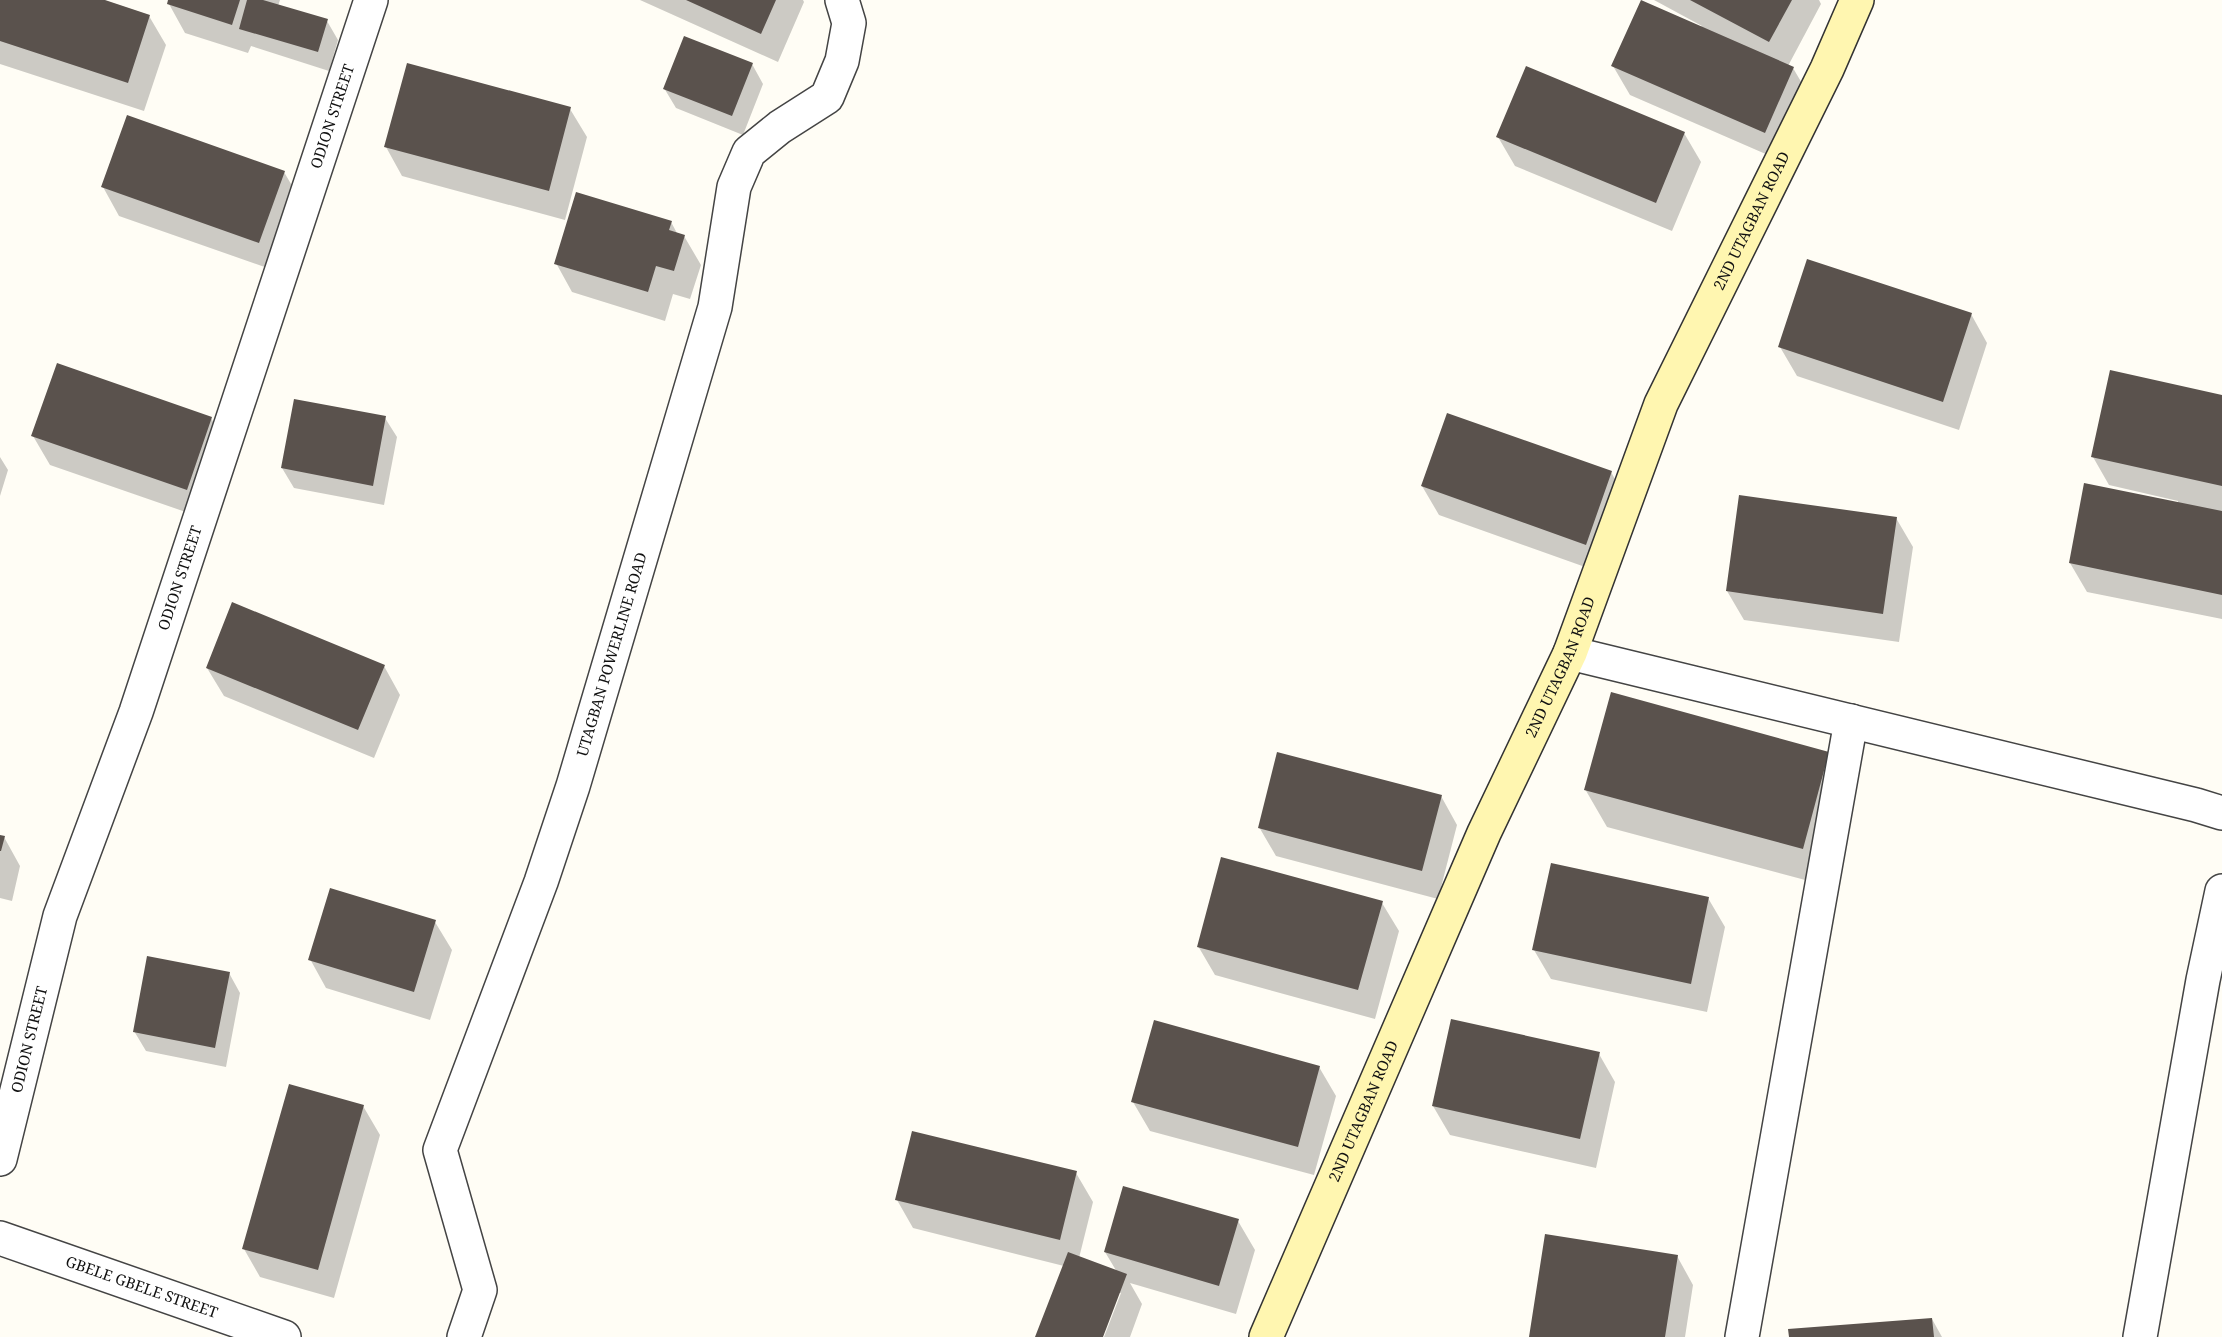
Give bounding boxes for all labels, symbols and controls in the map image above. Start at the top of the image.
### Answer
street label: ODION STREET [305,61,358,171]
street label: 2ND UTAGBAN ROAD [1708,148,1794,293]
street label: ODION STREET [153,523,206,633]
street label: UTAGBAN POWERLINE ROAD [571,550,651,759]
street label: 2ND UTAGBAN ROAD [1520,593,1599,740]
street label: ODION STREET [6,984,51,1095]
street label: 2ND UTAGBAN ROAD [1323,1037,1402,1185]
street label: GBELE GBELE STREET [63,1251,221,1322]

